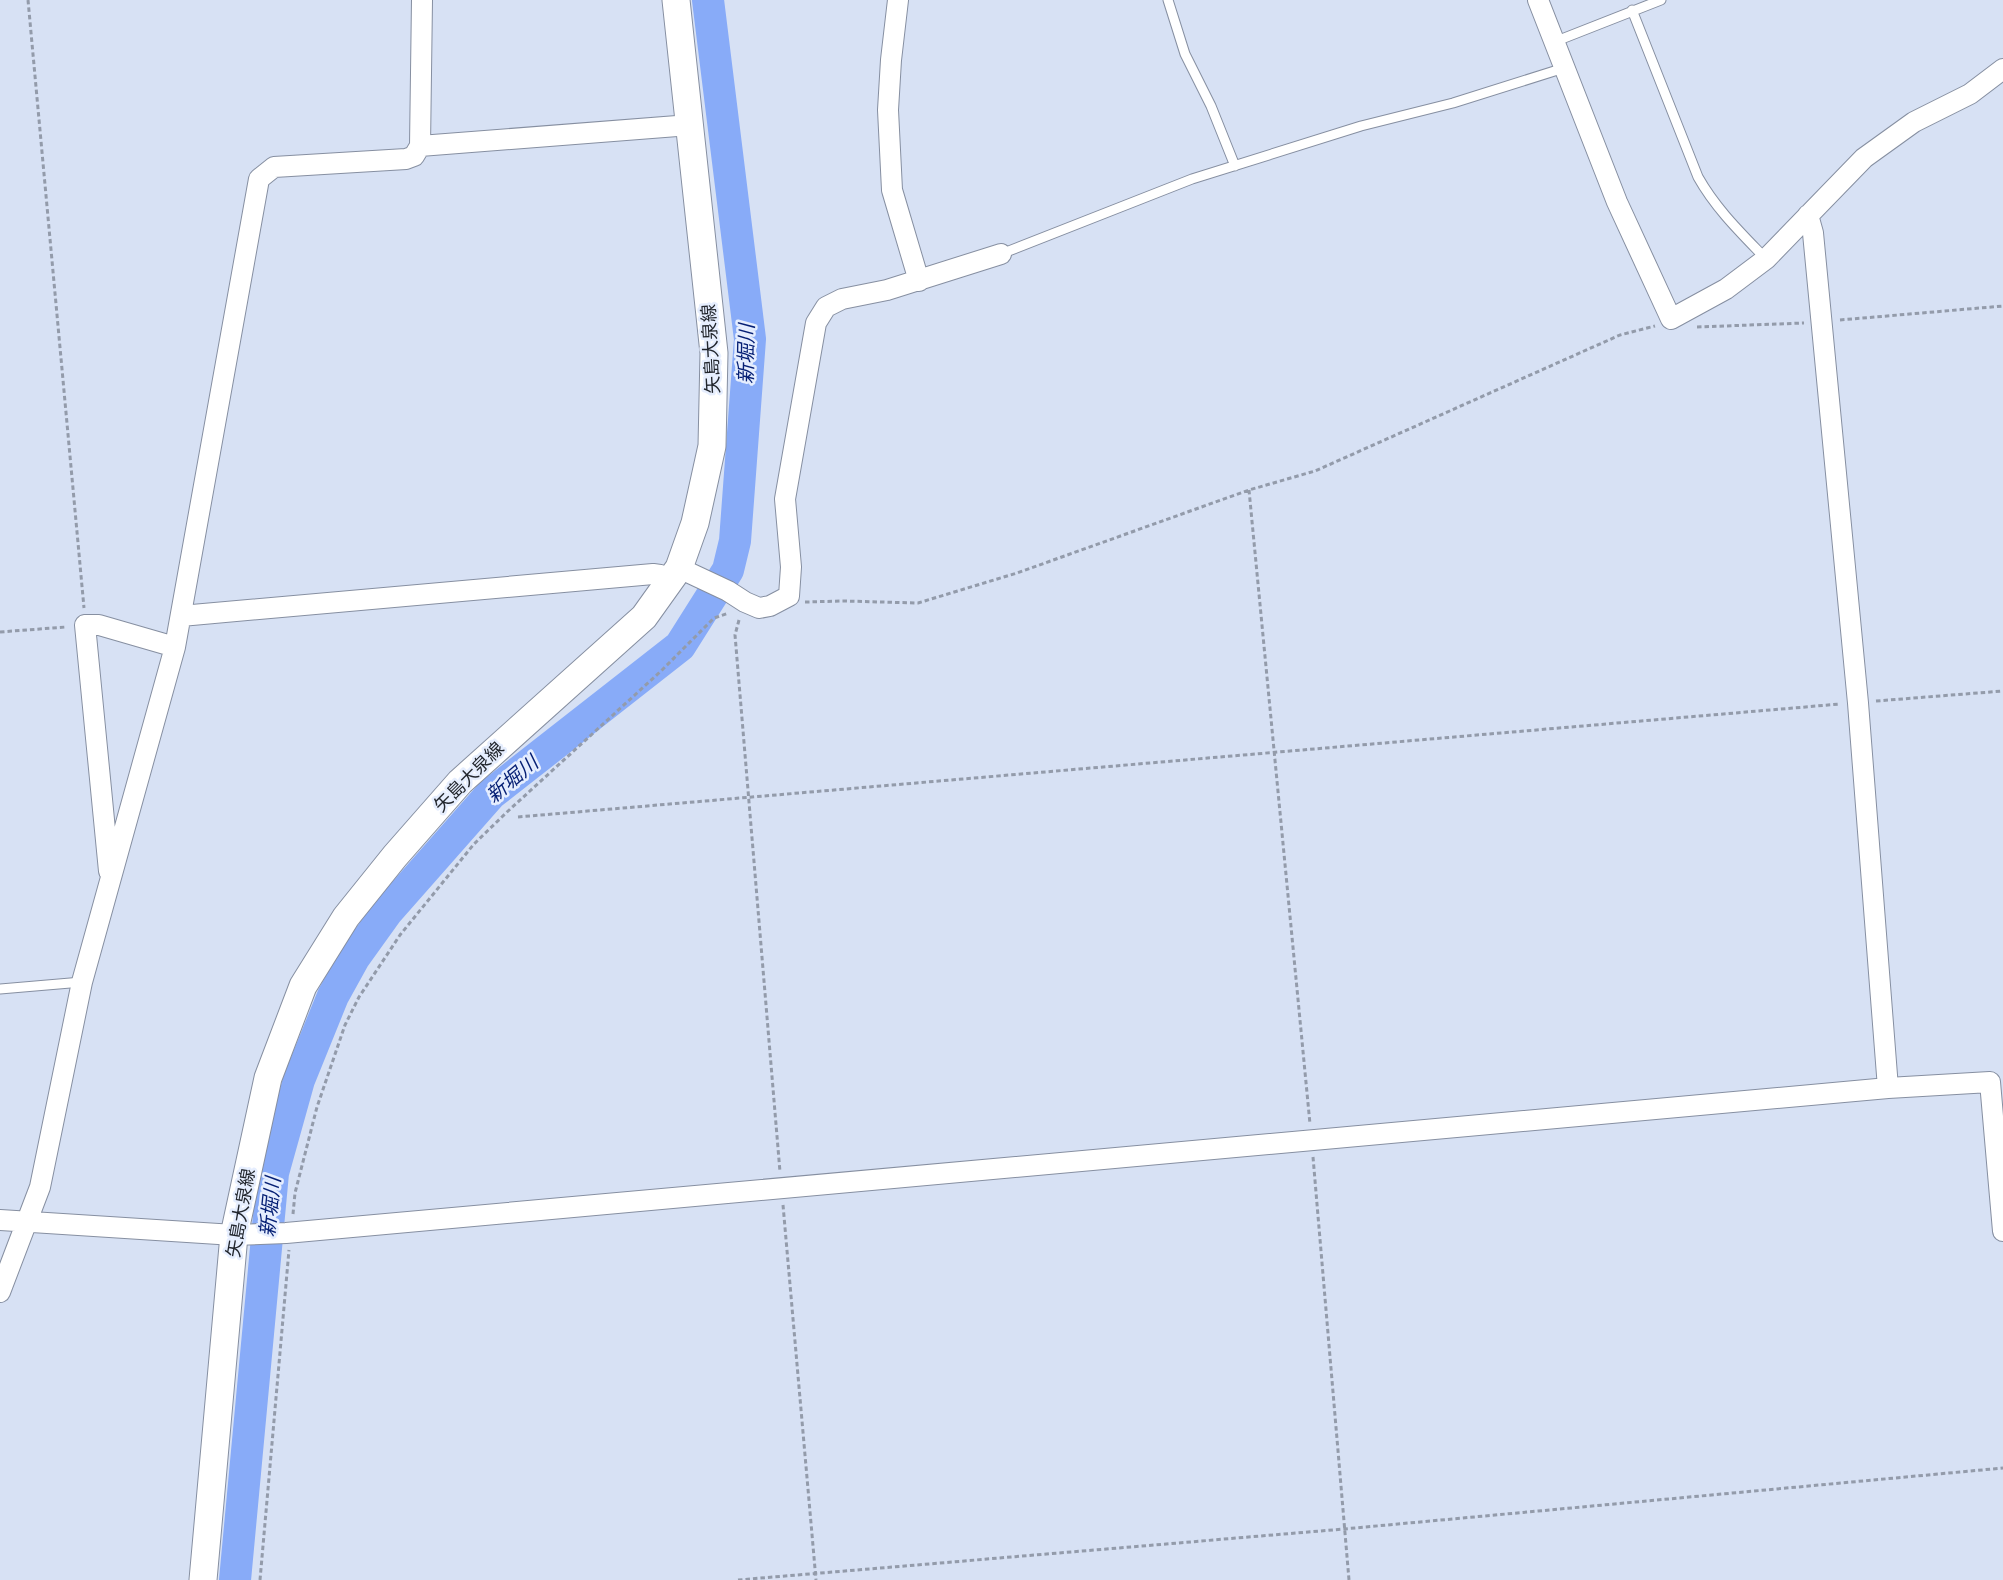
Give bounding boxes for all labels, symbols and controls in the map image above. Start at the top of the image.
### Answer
street label: 矢島大泉線 [697,304,723,395]
water label: 新堀川 [732,322,758,384]
street label: 矢島大泉線 [429,737,508,816]
water label: 新堀川 [481,748,544,807]
street label: 矢島大泉線 [221,1167,259,1259]
water label: 新堀川 [254,1174,284,1238]

